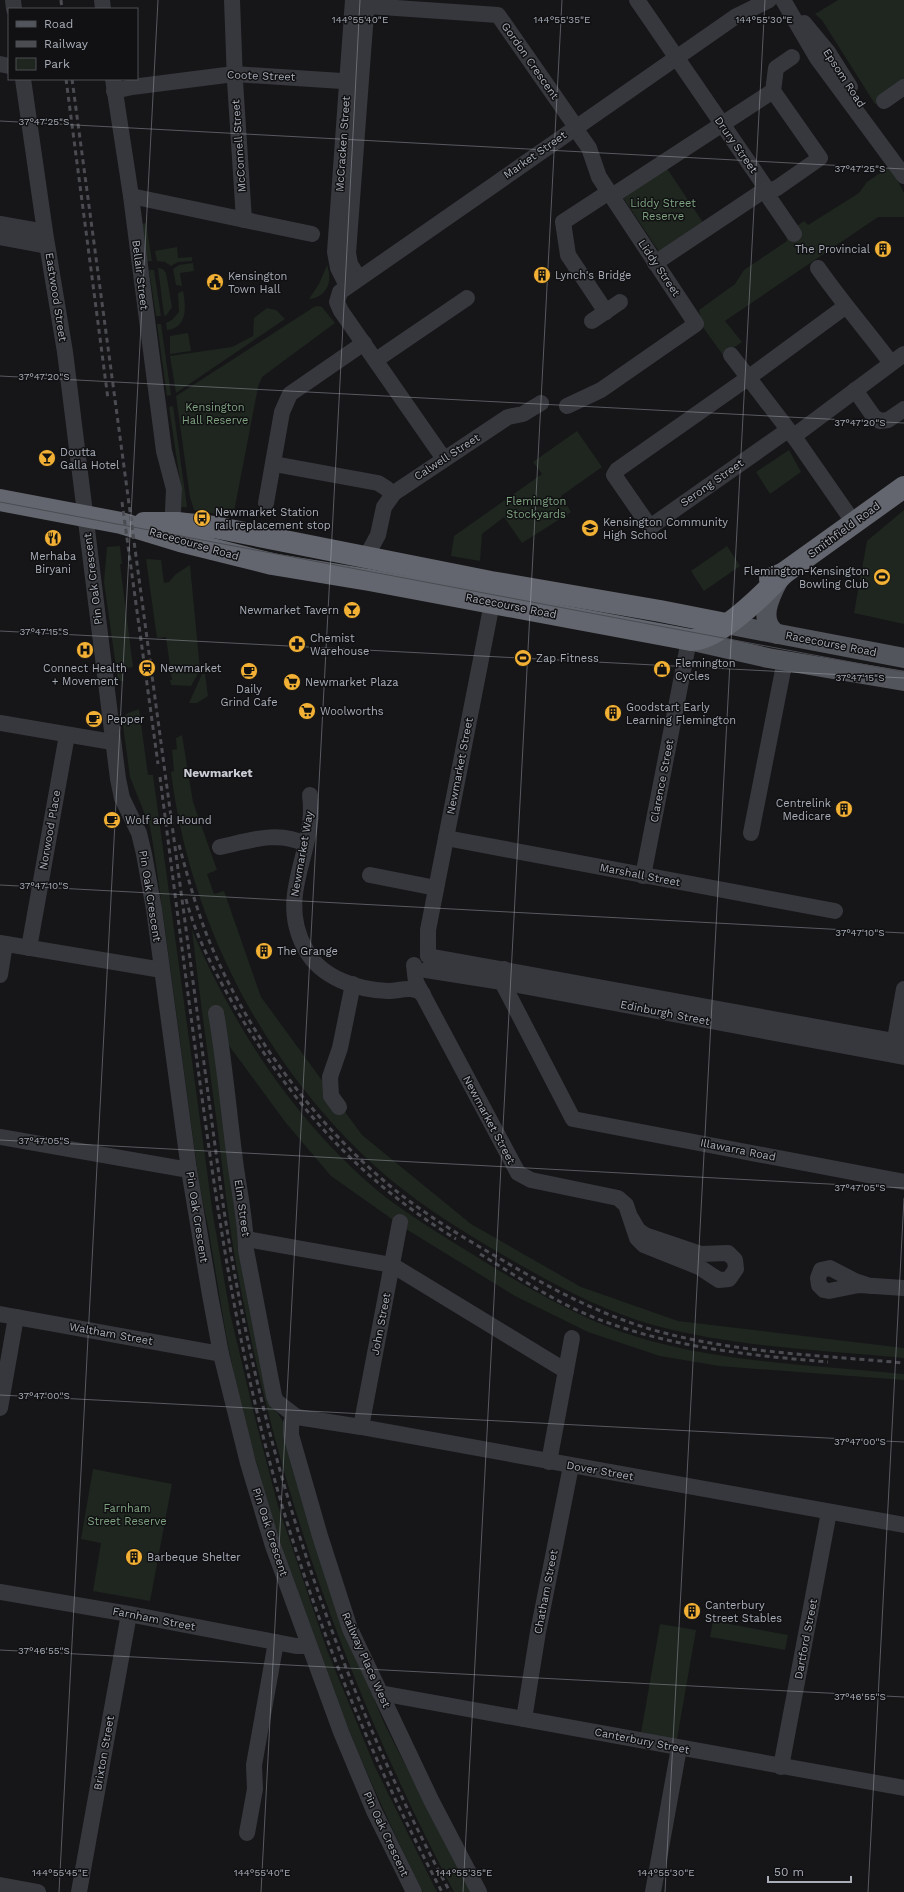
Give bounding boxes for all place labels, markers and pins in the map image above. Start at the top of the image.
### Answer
building icon: The Provincial [873,239,893,259]
place label: The Provincial [795,243,871,256]
building icon: Lynch's Bridge [532,265,552,285]
place label: Lynch's Bridge [555,269,631,282]
place label: Kensington Town Hall [228,270,287,296]
public building icon: Kensington Town Hall [205,272,225,292]
place label: Doutta Galla Hotel [60,446,120,472]
bar icon: Doutta Galla Hotel [37,448,57,468]
place label: Newmarket Station rail replacement stop [215,506,331,532]
bus stop icon: Newmarket Station rail replacement stop [192,508,212,528]
place label: Kensington Community High School [603,516,728,542]
school or university icon: Kensington Community High School [580,518,600,538]
restaurant icon: Merhaba Biryani [43,528,63,548]
place label: Merhaba Biryani [30,550,76,576]
place label: Flemington-Kensington Bowling Club [744,565,869,591]
sports icon: Flemington-Kensington Bowling Club [872,567,892,587]
bar icon: Newmarket Tavern [342,600,362,620]
place label: Newmarket Tavern [239,604,339,617]
place label: Chemist Warehouse [310,632,369,658]
pharmacy icon: Chemist Warehouse [287,634,307,654]
hospital icon: Connect Health + Movement [75,640,95,660]
sports icon: Zap Fitness [513,648,533,668]
place label: Zap Fitness [536,652,599,665]
place label: Flemington Cycles [675,657,736,683]
station icon: Newmarket [137,658,157,678]
shop icon: Flemington Cycles [652,659,672,679]
cafe icon: Daily Grind Cafe [239,661,259,681]
place label: Connect Health + Movement [43,662,127,688]
place label: Newmarket [160,662,222,675]
supermarket icon: Newmarket Plaza [282,672,302,692]
place label: Newmarket Plaza [305,676,399,689]
place label: Daily Grind Cafe [220,683,278,709]
supermarket icon: Woolworths [297,701,317,721]
place label: Goodstart Early Learning Flemington [626,701,736,727]
building icon: Goodstart Early Learning Flemington [603,703,623,723]
place label: Woolworths [320,705,384,718]
cafe icon: Pepper [84,709,104,729]
place label: Pepper [107,713,145,726]
place label: Centrelink Medicare [776,797,831,823]
building icon: Centrelink Medicare [834,799,854,819]
cafe icon: Wolf and Hound [102,810,122,830]
place label: Wolf and Hound [125,814,212,827]
building icon: The Grange [254,941,274,961]
place label: The Grange [277,945,338,958]
building icon: Barbeque Shelter [124,1547,144,1567]
place label: Barbeque Shelter [147,1551,241,1564]
place label: Canterbury Street Stables [705,1599,782,1625]
building icon: Canterbury Street Stables [682,1601,702,1621]

